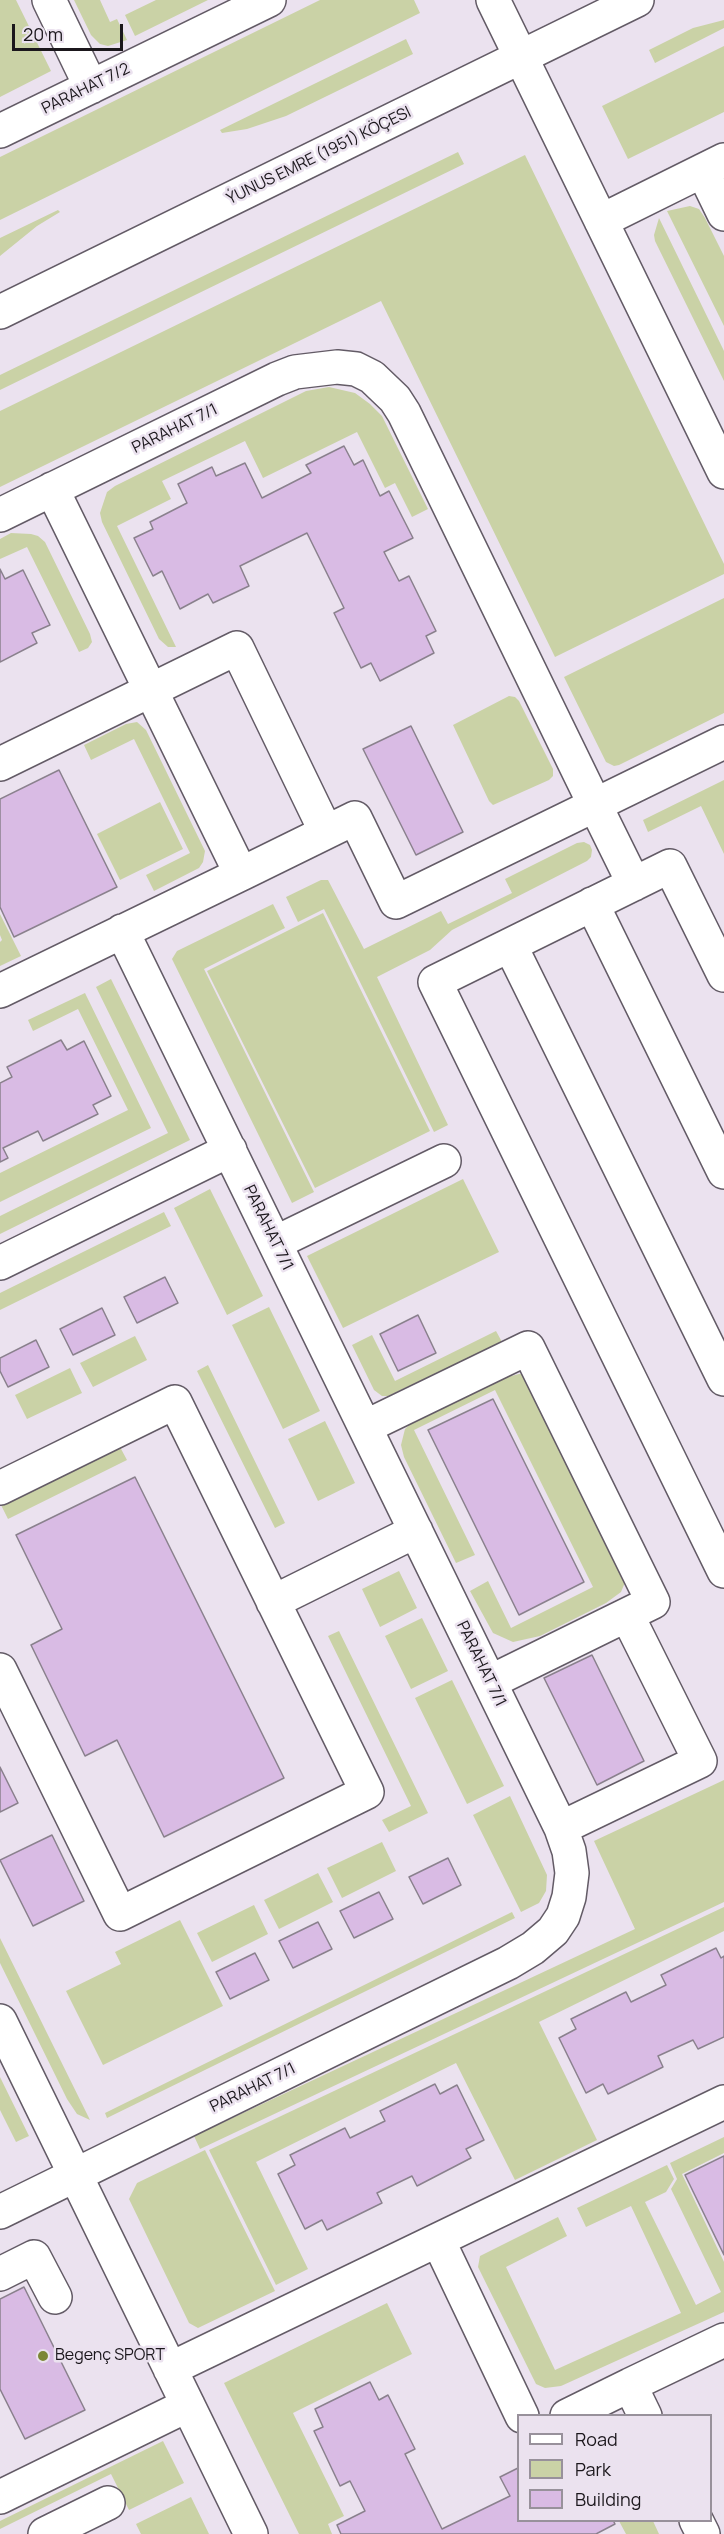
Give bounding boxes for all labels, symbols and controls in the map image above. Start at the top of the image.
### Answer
scale bar [15,12,126,50]
text: 20 m [23,22,63,46]
street label: PARAHAT 7/2 [39,59,133,119]
street label: ÝUNUS EMRE (1951) KÖÇESI [224,103,414,209]
street label: PARAHAT 7/1 [129,400,221,458]
street label: PARAHAT 7/1 [239,1182,297,1274]
street label: PARAHAT 7/1 [452,1618,510,1710]
street label: PARAHAT 7/1 [207,2059,299,2117]
place label: Begenç SPORT [55,2346,165,2366]
marker: Begenç SPORT [36,2349,50,2363]
legend [517,2414,712,2522]
text: Road [575,2427,618,2451]
text: Park [575,2457,611,2481]
text: Building [575,2487,641,2511]

